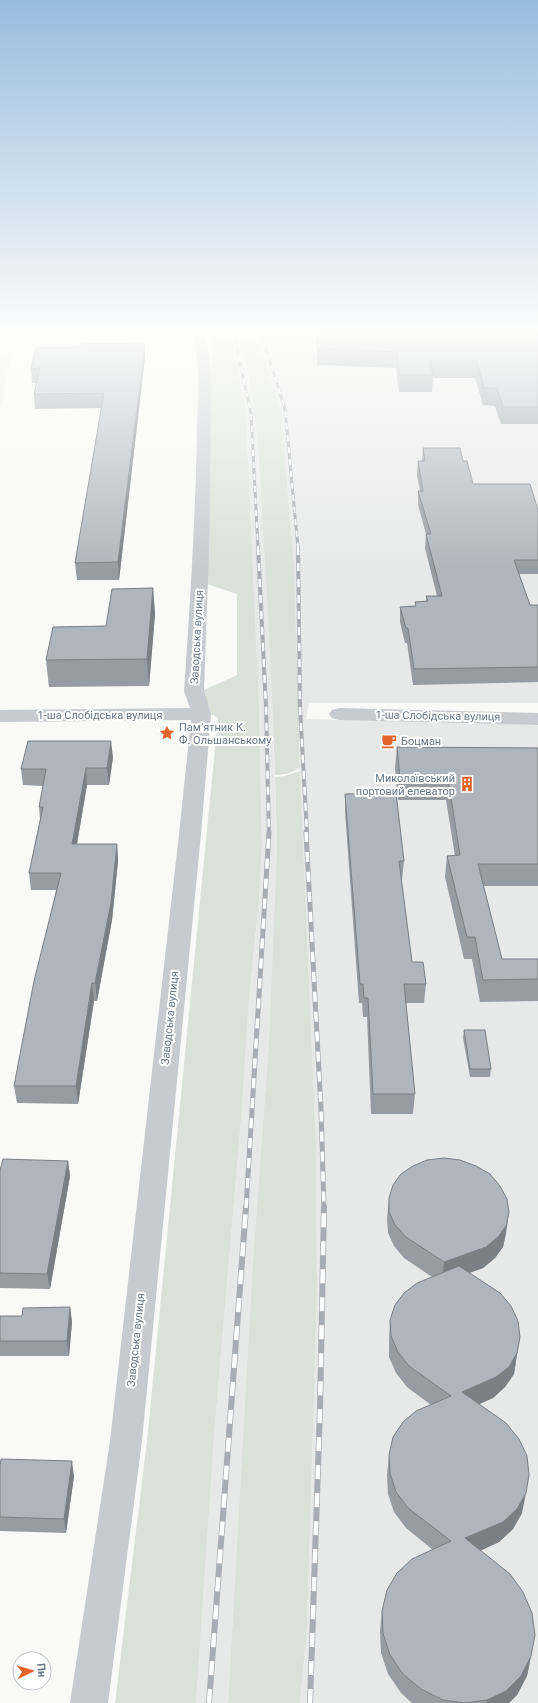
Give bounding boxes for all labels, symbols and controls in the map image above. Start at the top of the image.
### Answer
street label: Заводська вулиця [188,590,206,684]
street label: 1-ша Слобідська вулиця [375,708,501,724]
street label: 1-ша Слобідська вулиця [38,709,162,722]
place label: Пам’ятник К. Ф. Ольшанському [179,721,272,747]
place icon: Пам’ятник К. Ф. Ольшанському [158,724,176,742]
cafe icon: Боцман [380,732,398,750]
place label: Боцман [401,735,441,748]
place label: Миколаївський портовий елеватор [356,772,455,798]
building icon: Миколаївський портовий елеватор [458,775,476,793]
street label: Заводська вулиця [159,970,181,1066]
street label: Заводська вулиця [125,1292,147,1388]
north arrow [12,1651,52,1691]
text: Пн [34,1663,49,1678]

